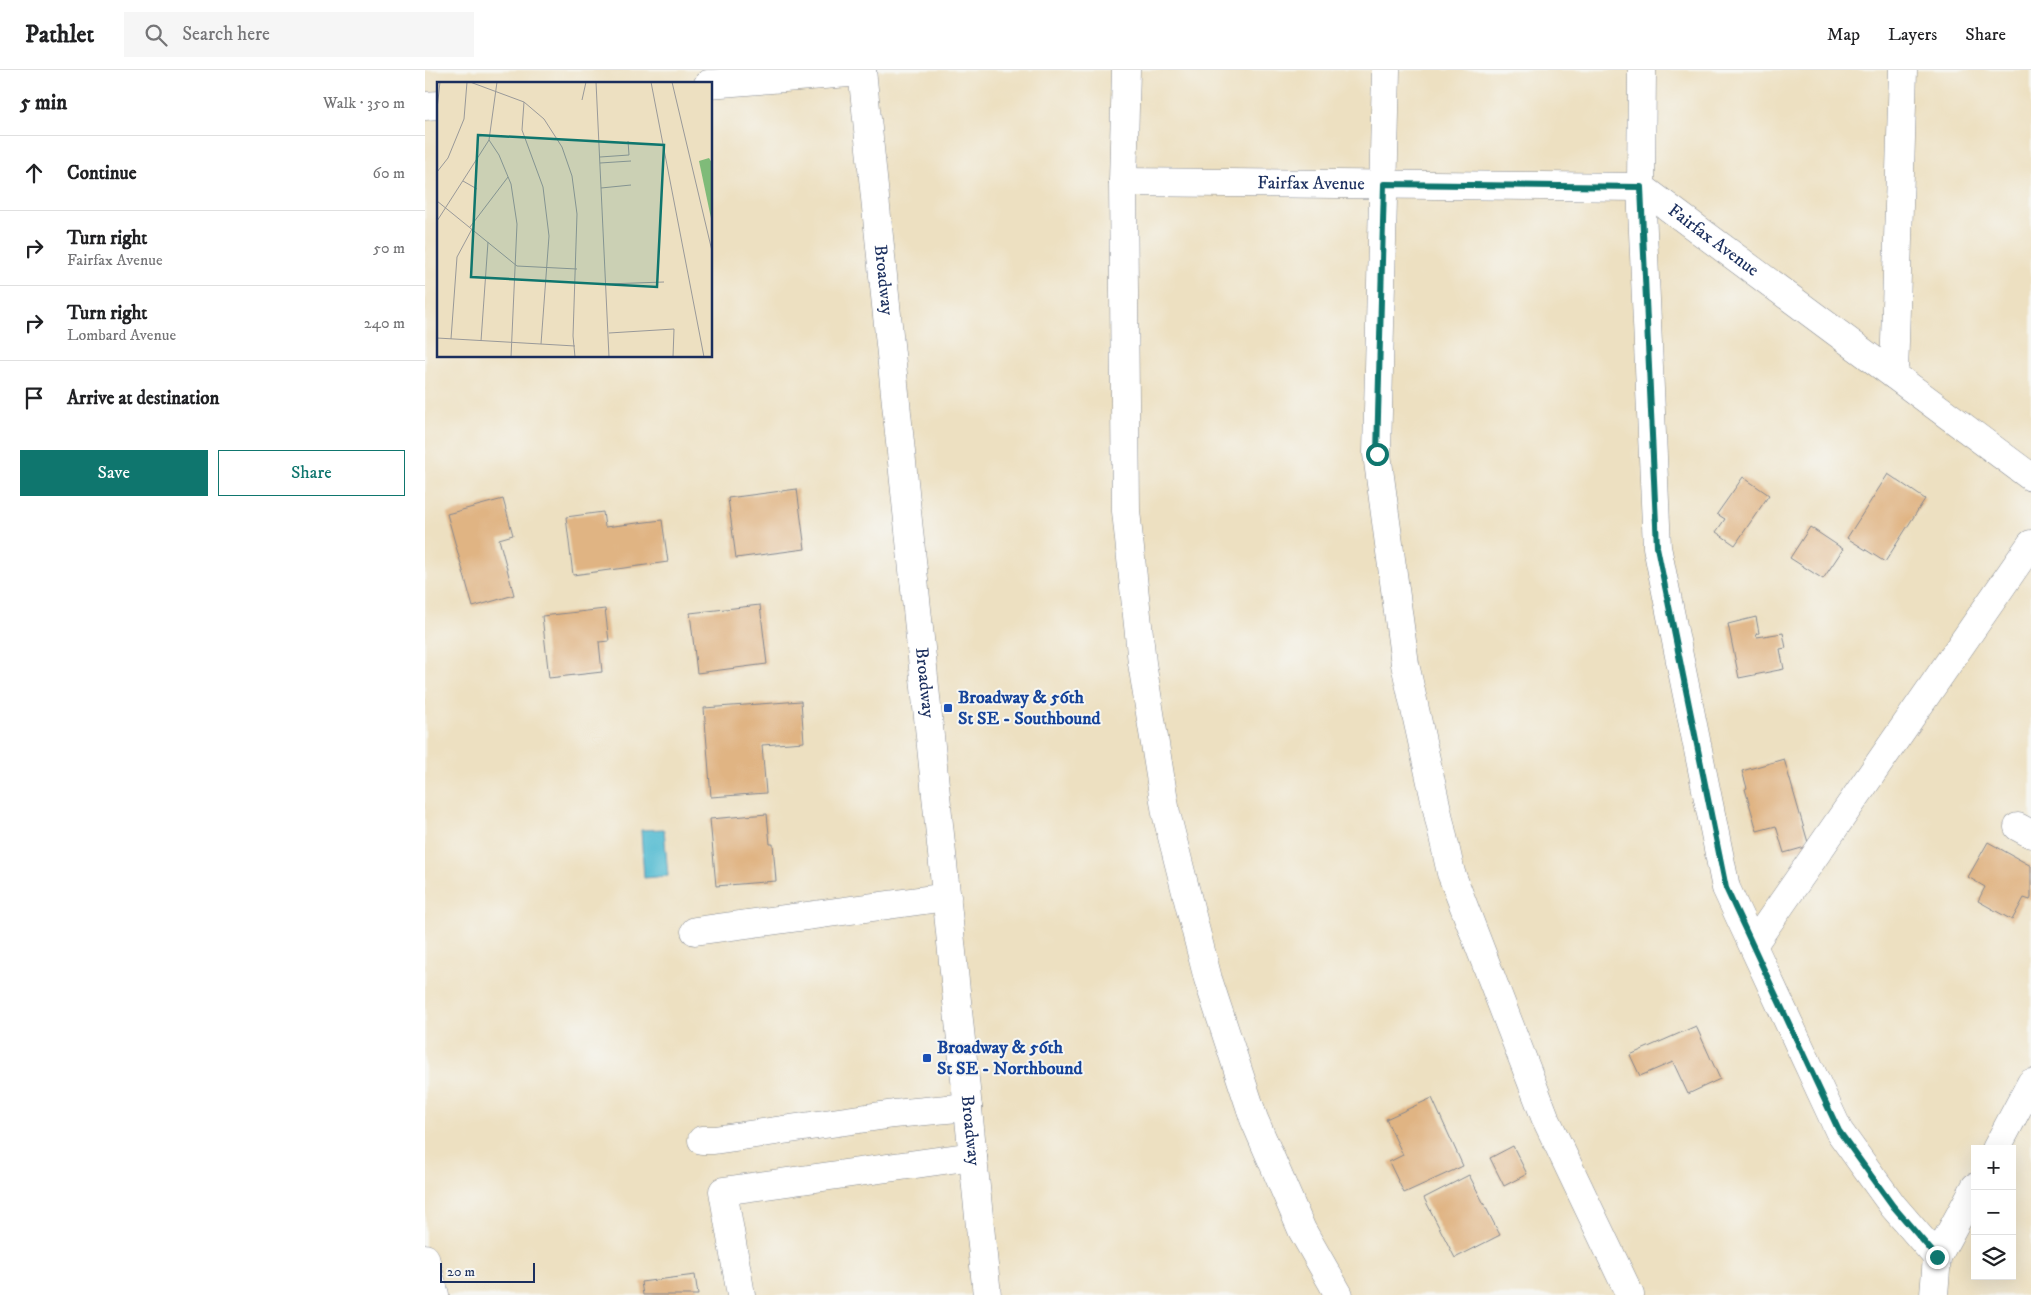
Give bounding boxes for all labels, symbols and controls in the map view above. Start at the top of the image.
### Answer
search box [124,12,474,57]
text: Pathlet [25,20,94,50]
icon: search [142,21,170,49]
text: Search here [182,23,270,46]
text: Map [1827,24,1860,46]
text: Layers [1888,24,1937,46]
text: Share [1965,24,2006,46]
inset map [437,82,713,358]
text: 5 min [20,90,67,116]
text: Walk · 350 m [323,93,405,113]
icon: ahead [20,159,48,187]
text: Continue [67,162,137,185]
text: 60 m [373,163,405,183]
street label: Fairfax Avenue [1257,172,1365,195]
street label: Fairfax Avenue [1663,200,1763,282]
text: Turn right [67,227,147,250]
icon: right [20,234,48,262]
text: 50 m [373,238,405,258]
street label: Broadway [869,244,898,317]
text: Fairfax Avenue [67,250,163,270]
text: Turn right [67,302,147,325]
icon: right [20,309,48,337]
text: 240 m [364,313,405,333]
text: Lombard Avenue [67,325,176,345]
icon: arrive [20,384,48,412]
text: Arrive at destination [67,387,219,410]
route start [1366,443,1389,466]
button: Save [20,450,208,496]
button: Share [218,450,405,496]
street label: Broadway [910,646,939,720]
place label: Broadway & 56th St SE - Southbound [958,687,1102,730]
marker: Broadway & 56th St SE - Southbound [942,702,954,714]
place label: Broadway & 56th St SE - Northbound [937,1037,1083,1080]
marker: Broadway & 56th St SE - Northbound [921,1052,933,1064]
street label: Broadway [956,1094,985,1167]
map controls [1971,1145,2016,1280]
button: + [1971,1145,2016,1190]
button: − [1971,1190,2016,1235]
button: layers [1971,1235,2016,1280]
route end [1926,1246,1949,1269]
scale bar [440,1260,535,1283]
text: 20 m [447,1263,475,1281]

